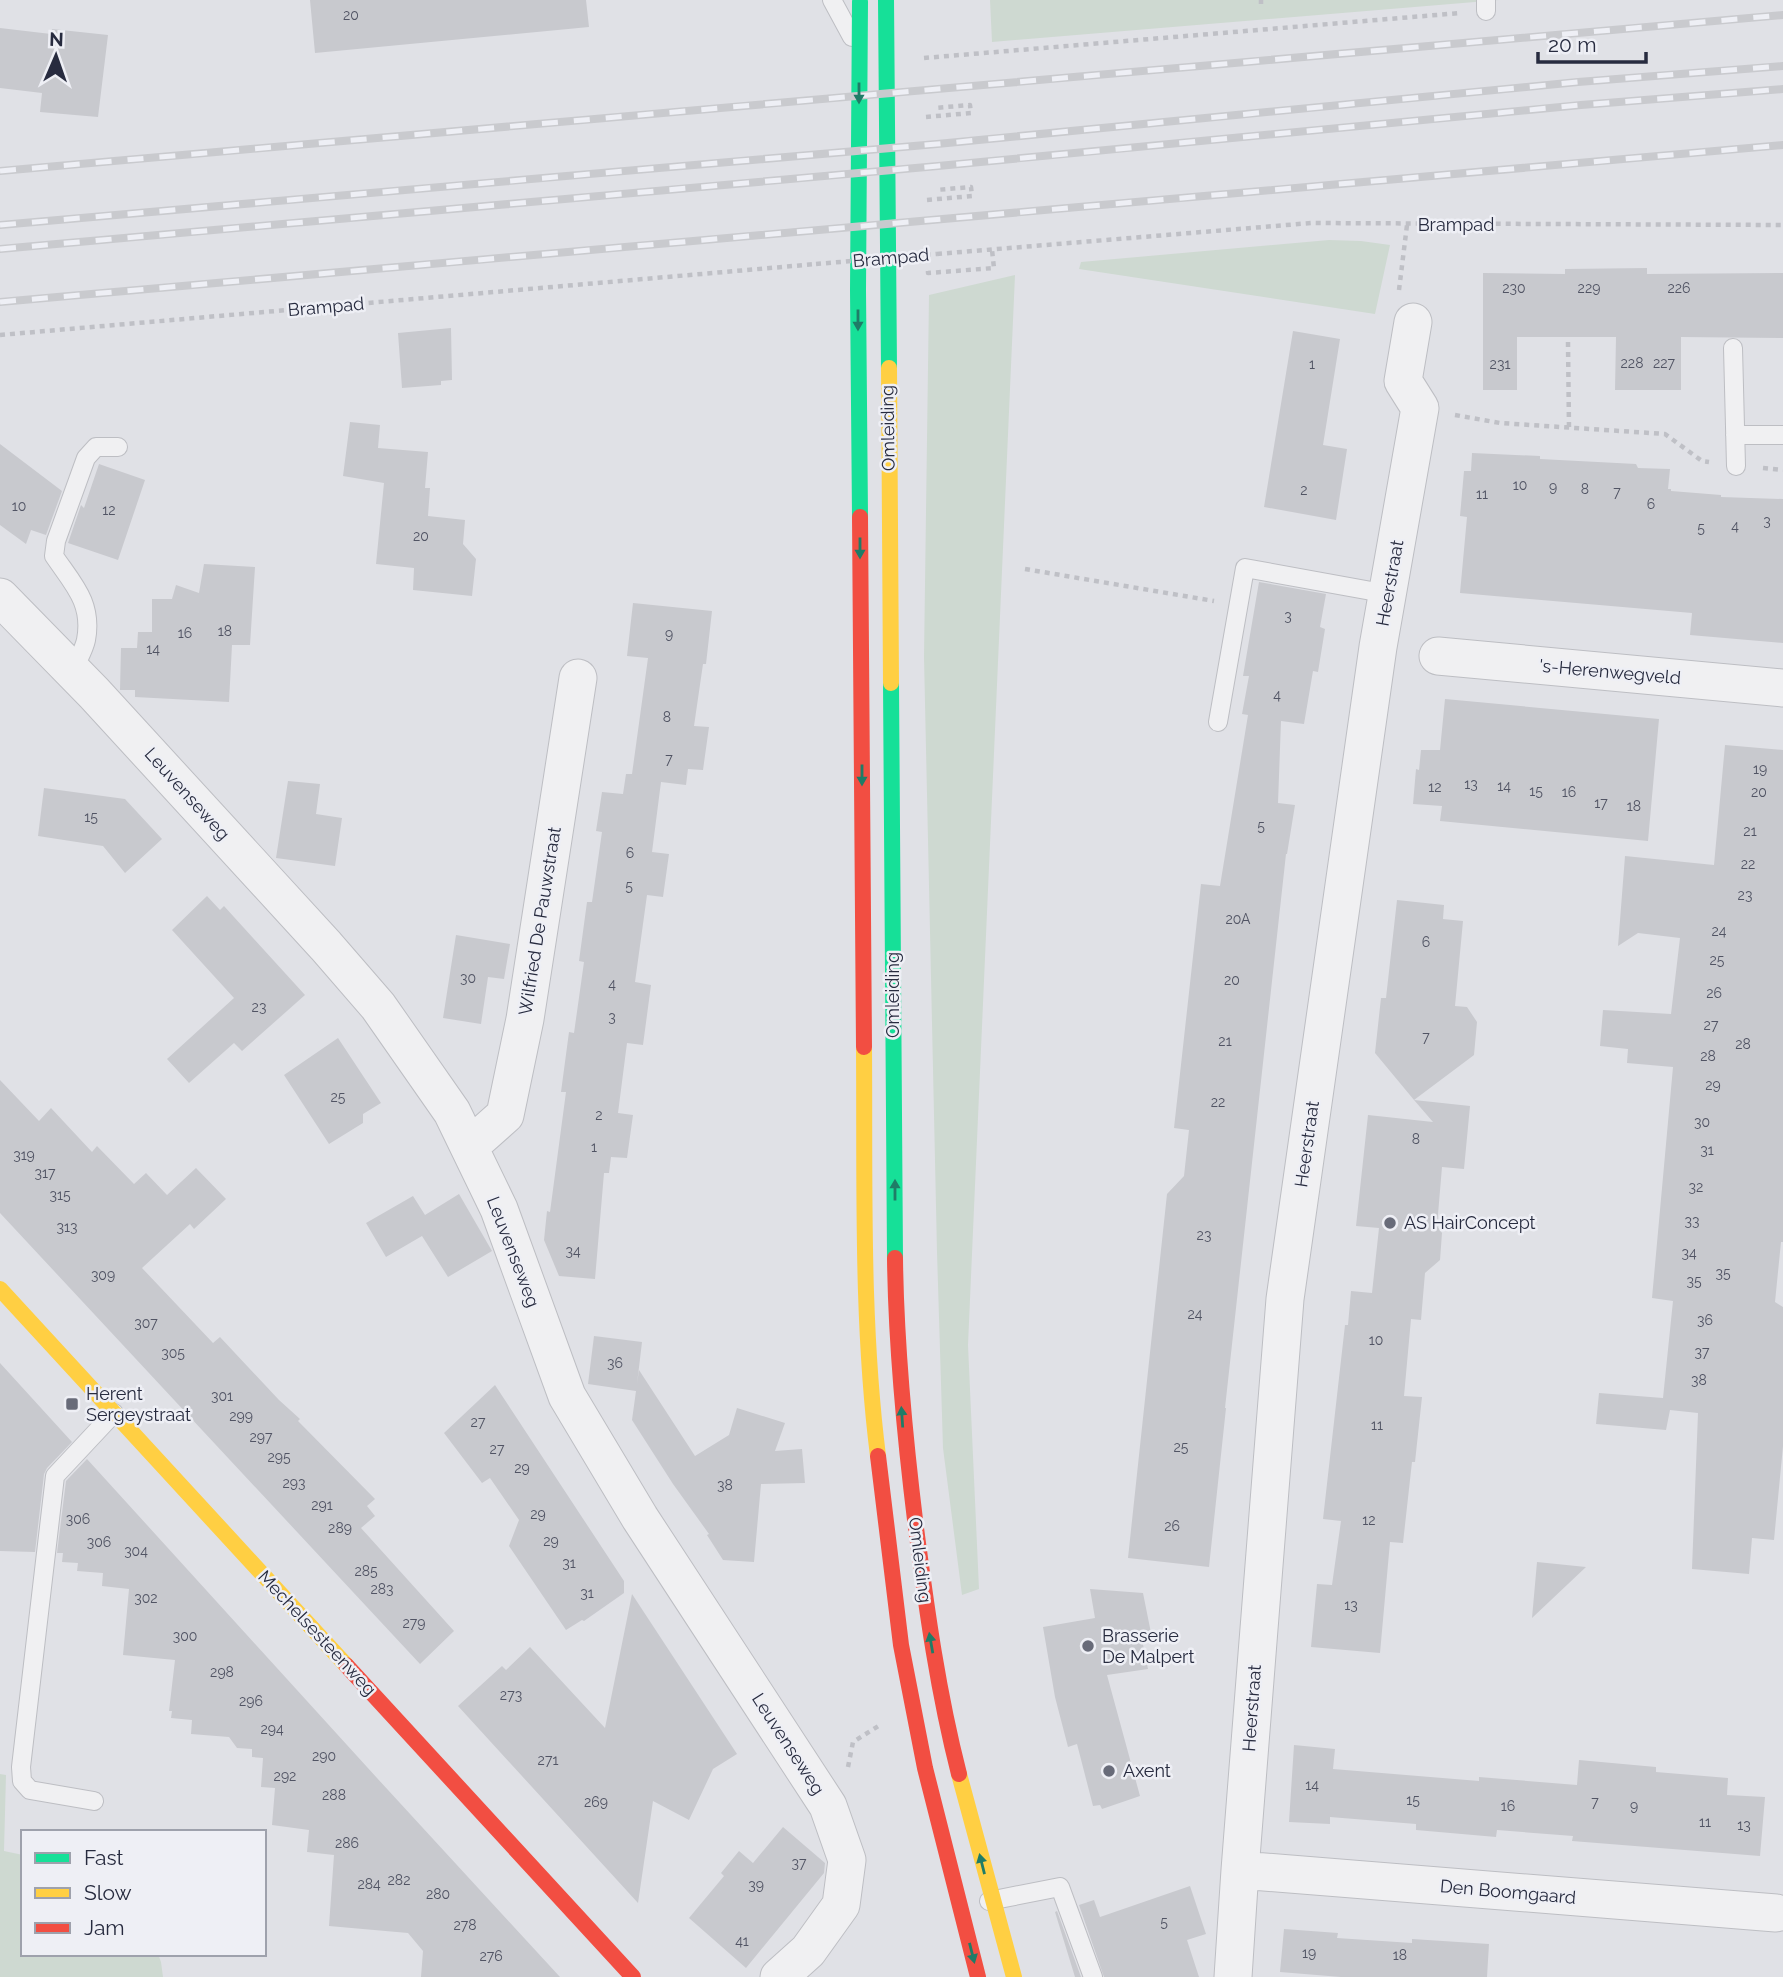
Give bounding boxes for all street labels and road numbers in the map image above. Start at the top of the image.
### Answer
street label: Brampad [1418,214,1494,235]
street label: Brampad [852,244,930,271]
street label: Brampad [287,293,365,320]
street label: Omleiding [876,385,899,471]
street label: Heerstraat [1372,538,1407,628]
street label: 's-Herenwegveld [1538,655,1682,688]
street label: Leuvenseweg [140,743,234,844]
street label: Wilfried De Pauwstraat [514,825,565,1017]
street label: Omleiding [882,952,903,1038]
street label: Heerstraat [1290,1099,1323,1189]
street label: Leuvenseweg [483,1193,544,1310]
street label: Omleiding [905,1516,936,1604]
street label: Mechelsesteenweg [254,1566,381,1700]
street label: Heerstraat [1238,1664,1265,1752]
street label: Leuvenseweg [748,1689,829,1798]
street label: Den Boomgaard [1439,1875,1577,1908]

